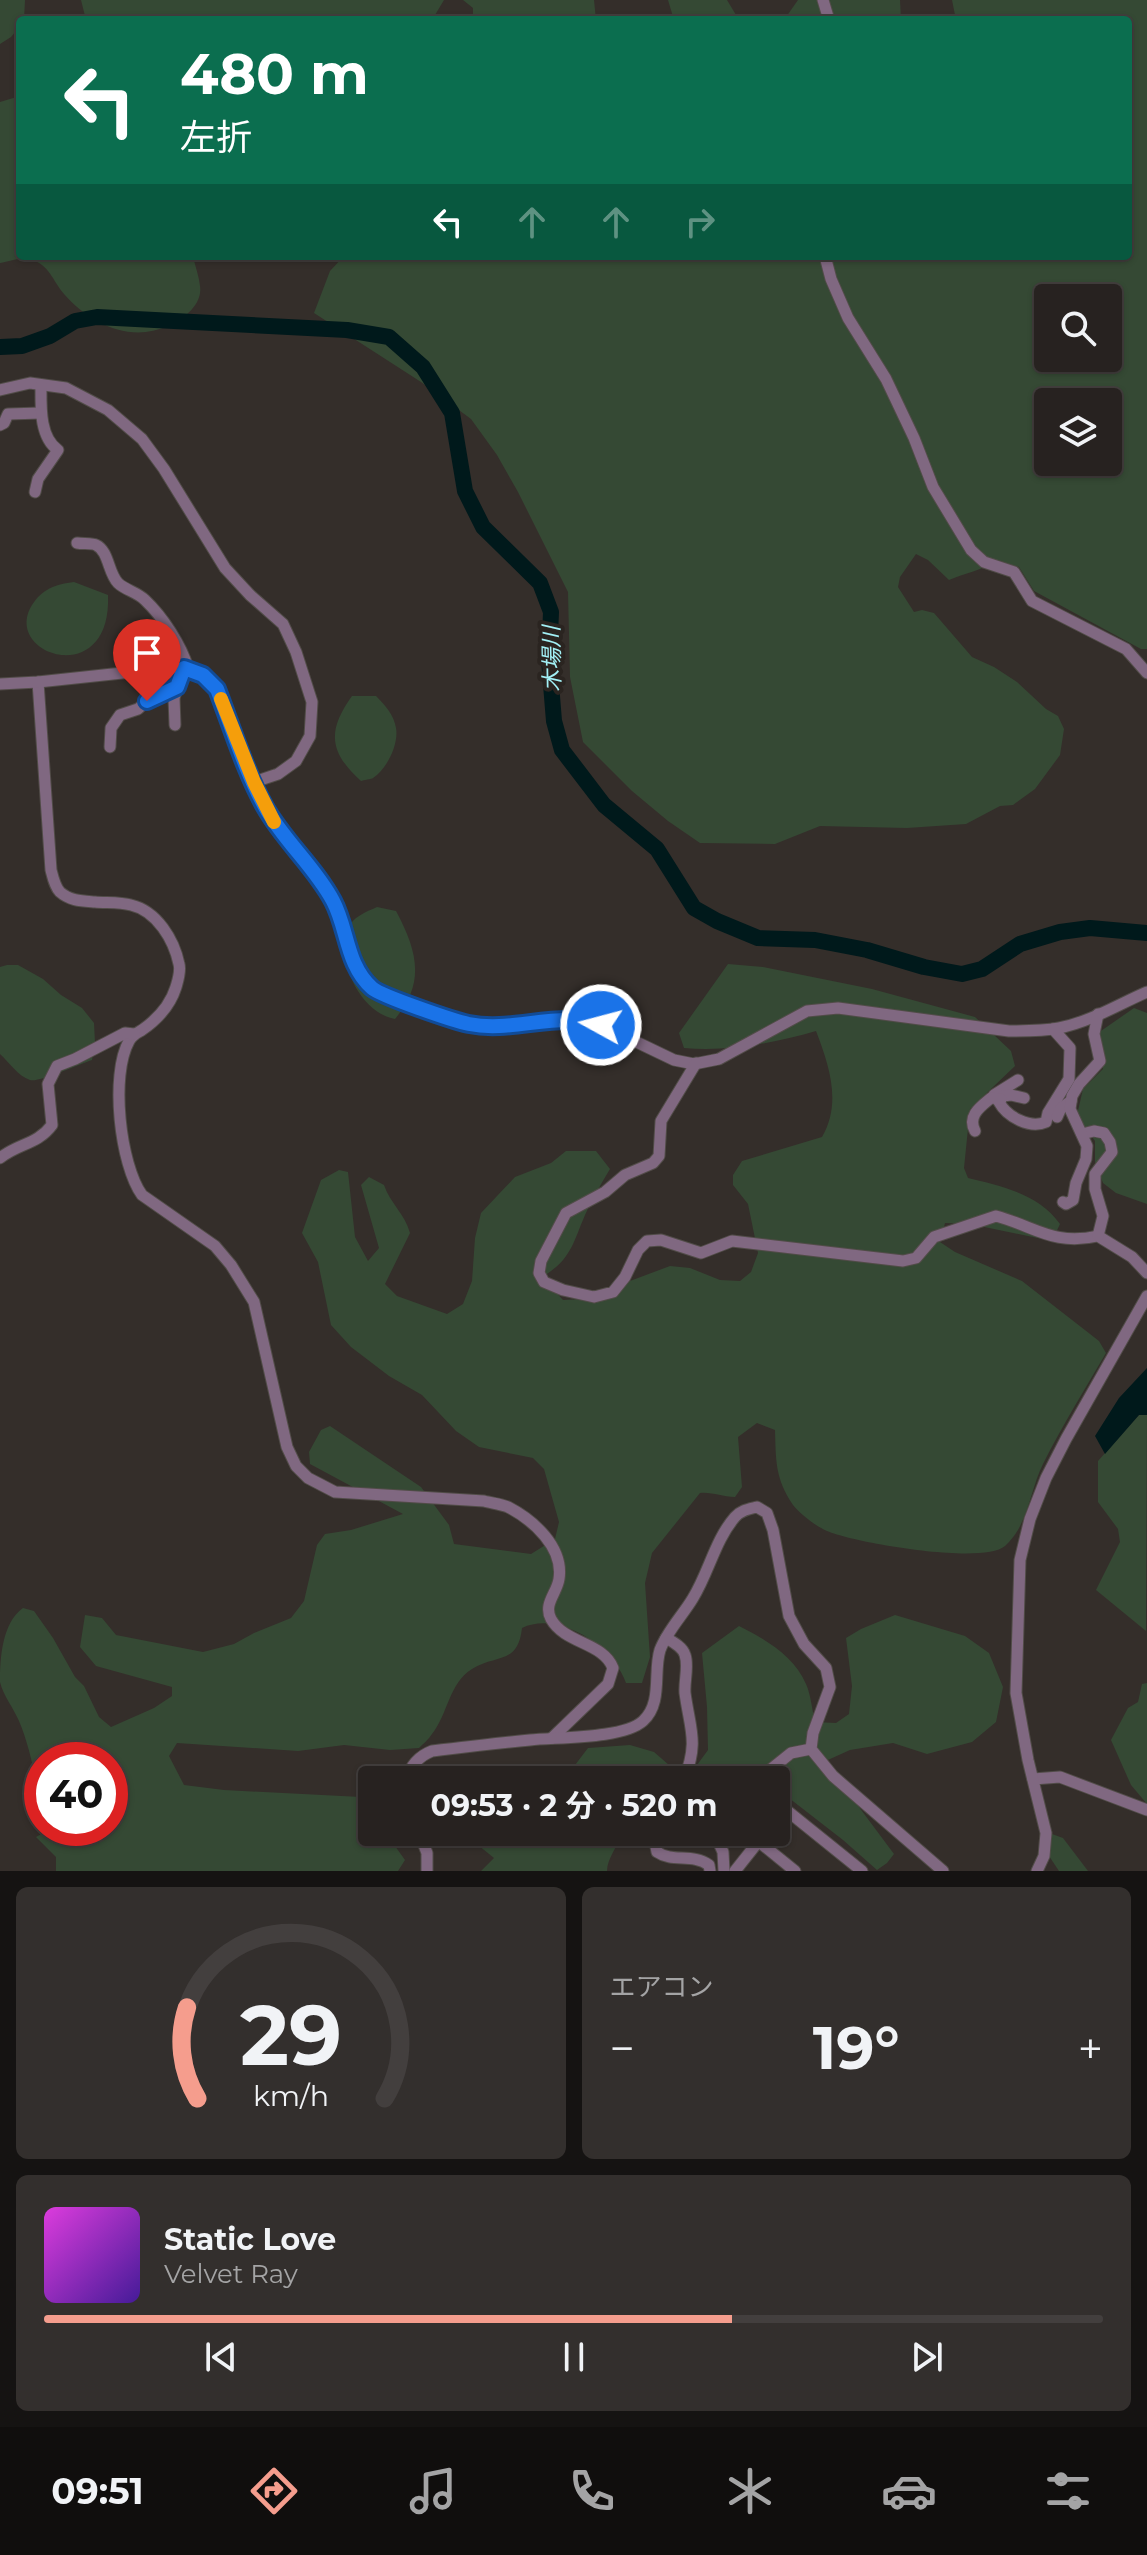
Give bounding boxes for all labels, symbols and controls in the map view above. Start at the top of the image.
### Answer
text: 480 m [180,40,369,108]
icon: left [48,48,152,152]
text: 左折 [180,115,252,159]
icon: left [426,200,470,244]
icon: ahead [510,200,554,244]
icon: ahead [594,200,638,244]
icon: right [678,200,722,244]
map controls [1034,284,1122,476]
button: search [1034,284,1122,372]
button: layers [1034,388,1122,476]
pin [113,619,181,701]
water label: 木場川 [538,624,566,692]
icon: arrive [125,631,169,675]
position arrow [559,983,643,1067]
speed limit sign: 40 [24,1742,128,1846]
text: 09:53 · 2 分 · 520 m [431,1787,717,1824]
text: エアコン [610,1971,714,2003]
text: 29 [240,1984,342,2086]
text: 19° [813,2011,900,2084]
text: − [610,2021,635,2075]
text: + [1078,2021,1103,2075]
text: km/h [253,2078,329,2113]
text: Static Love [164,2221,336,2258]
text: Velvet Ray [164,2258,298,2290]
icon: previous [199,2335,243,2379]
icon: pause [552,2335,596,2379]
icon: next [905,2335,949,2379]
icon: directions [246,2463,302,2519]
icon: music [405,2463,461,2519]
icon: phone [564,2463,620,2519]
icon: climate [722,2463,778,2519]
icon: car [881,2463,937,2519]
icon: filters [1040,2463,1096,2519]
text: 09:51 [51,2469,144,2513]

